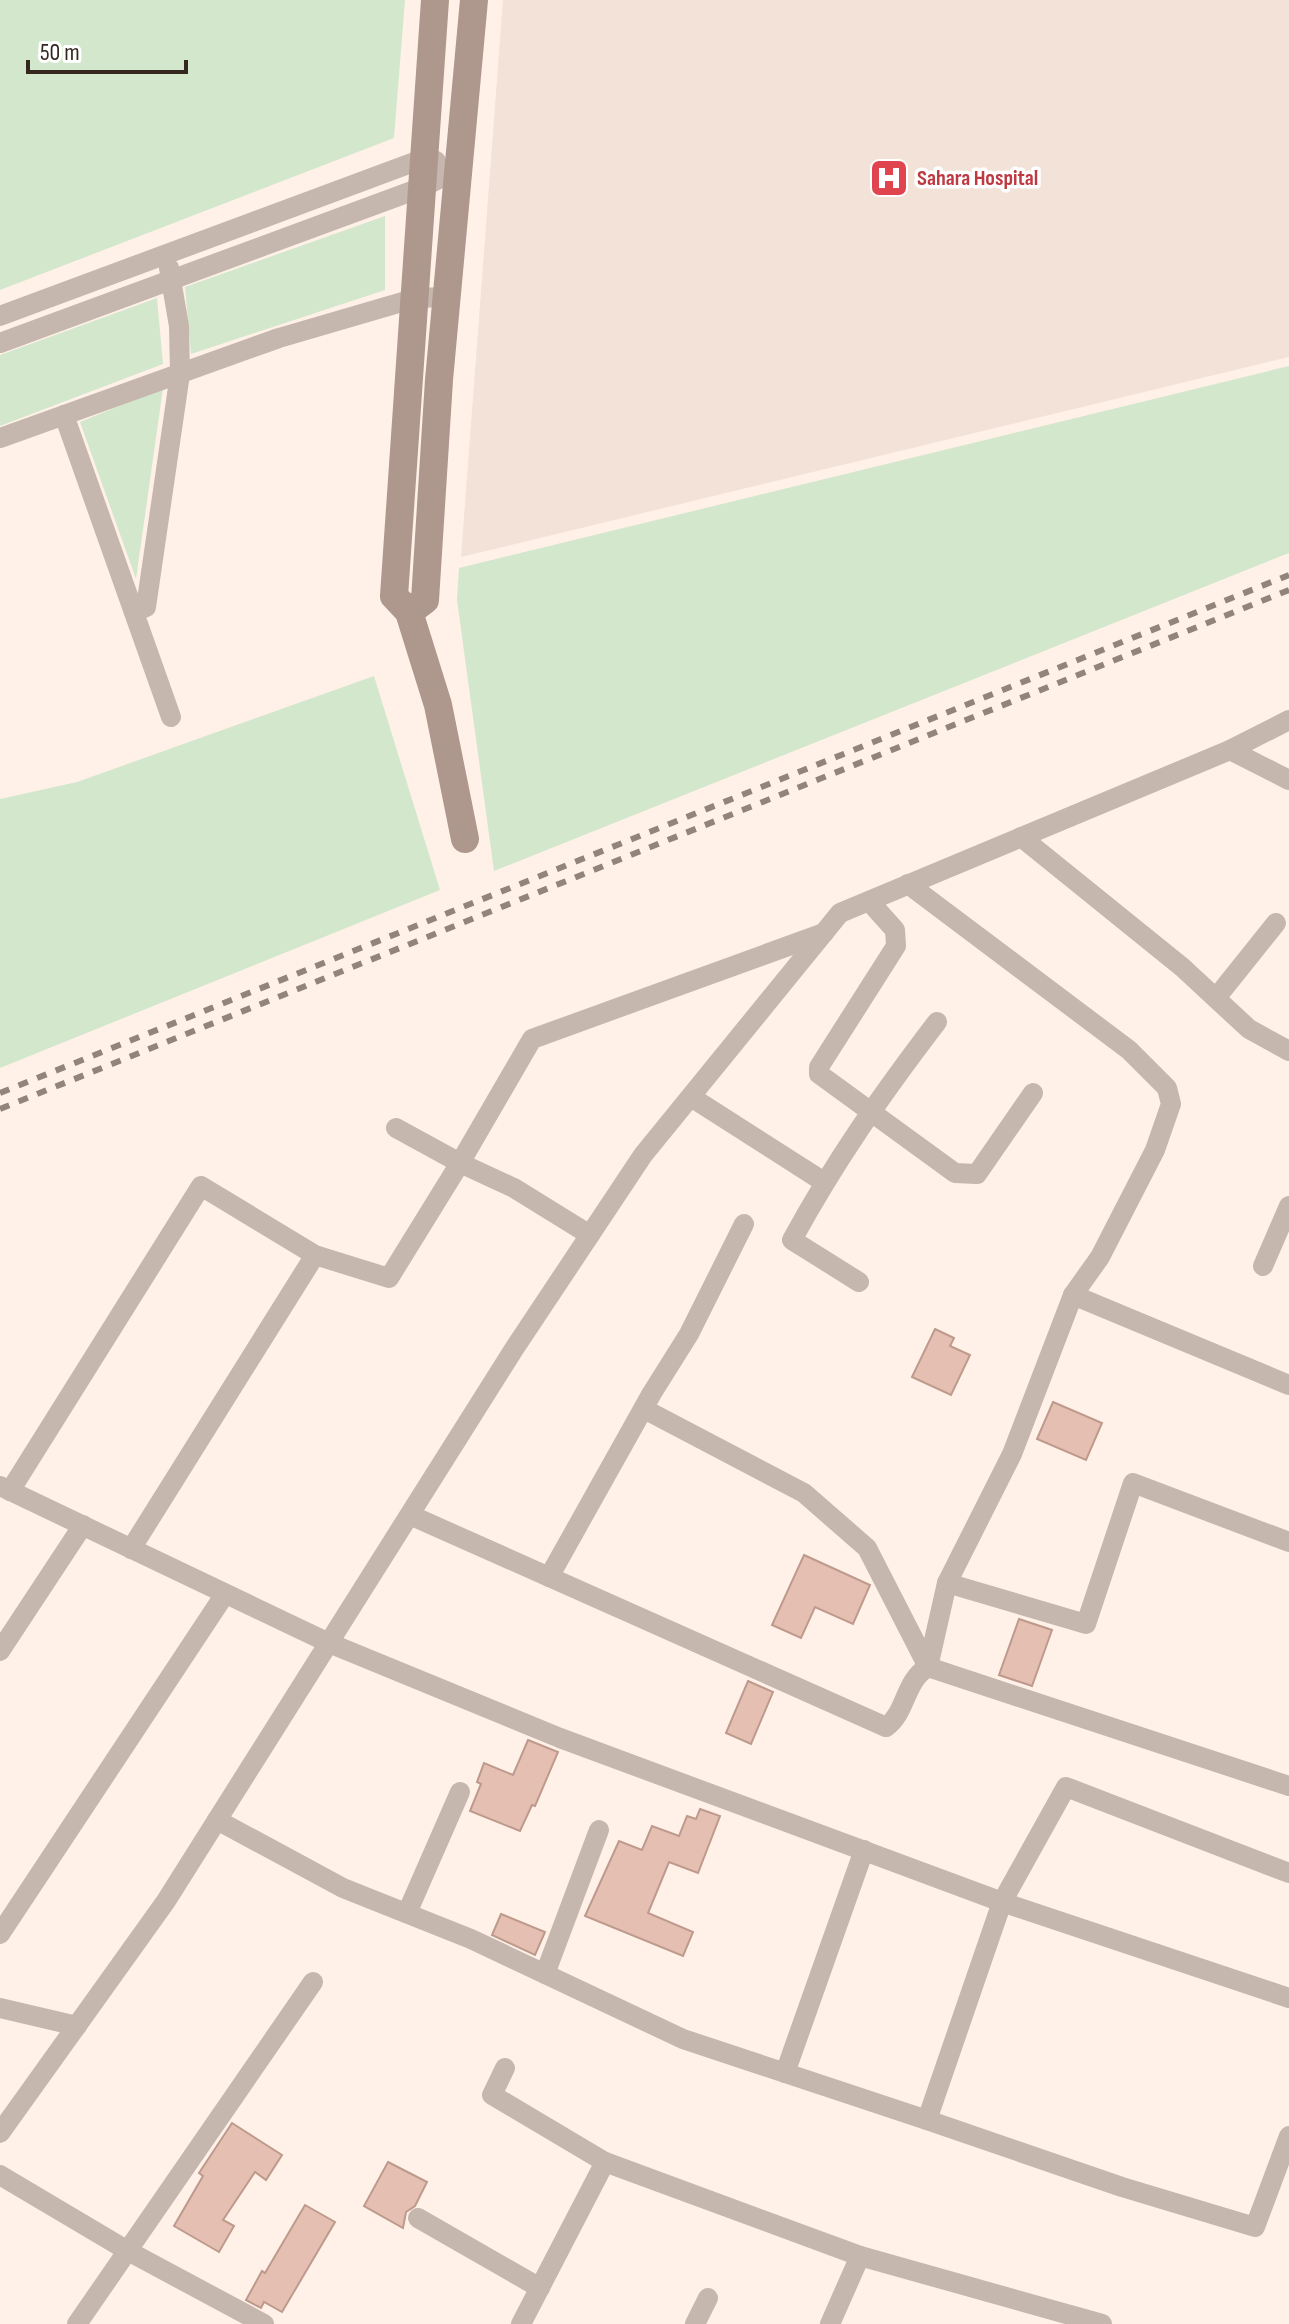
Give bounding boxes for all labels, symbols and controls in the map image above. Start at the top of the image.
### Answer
scale bar [28,24,186,74]
text: 50 m [40,38,80,67]
hospital icon: Sahara Hospital [868,157,910,199]
place label: Sahara Hospital [917,165,1038,192]

